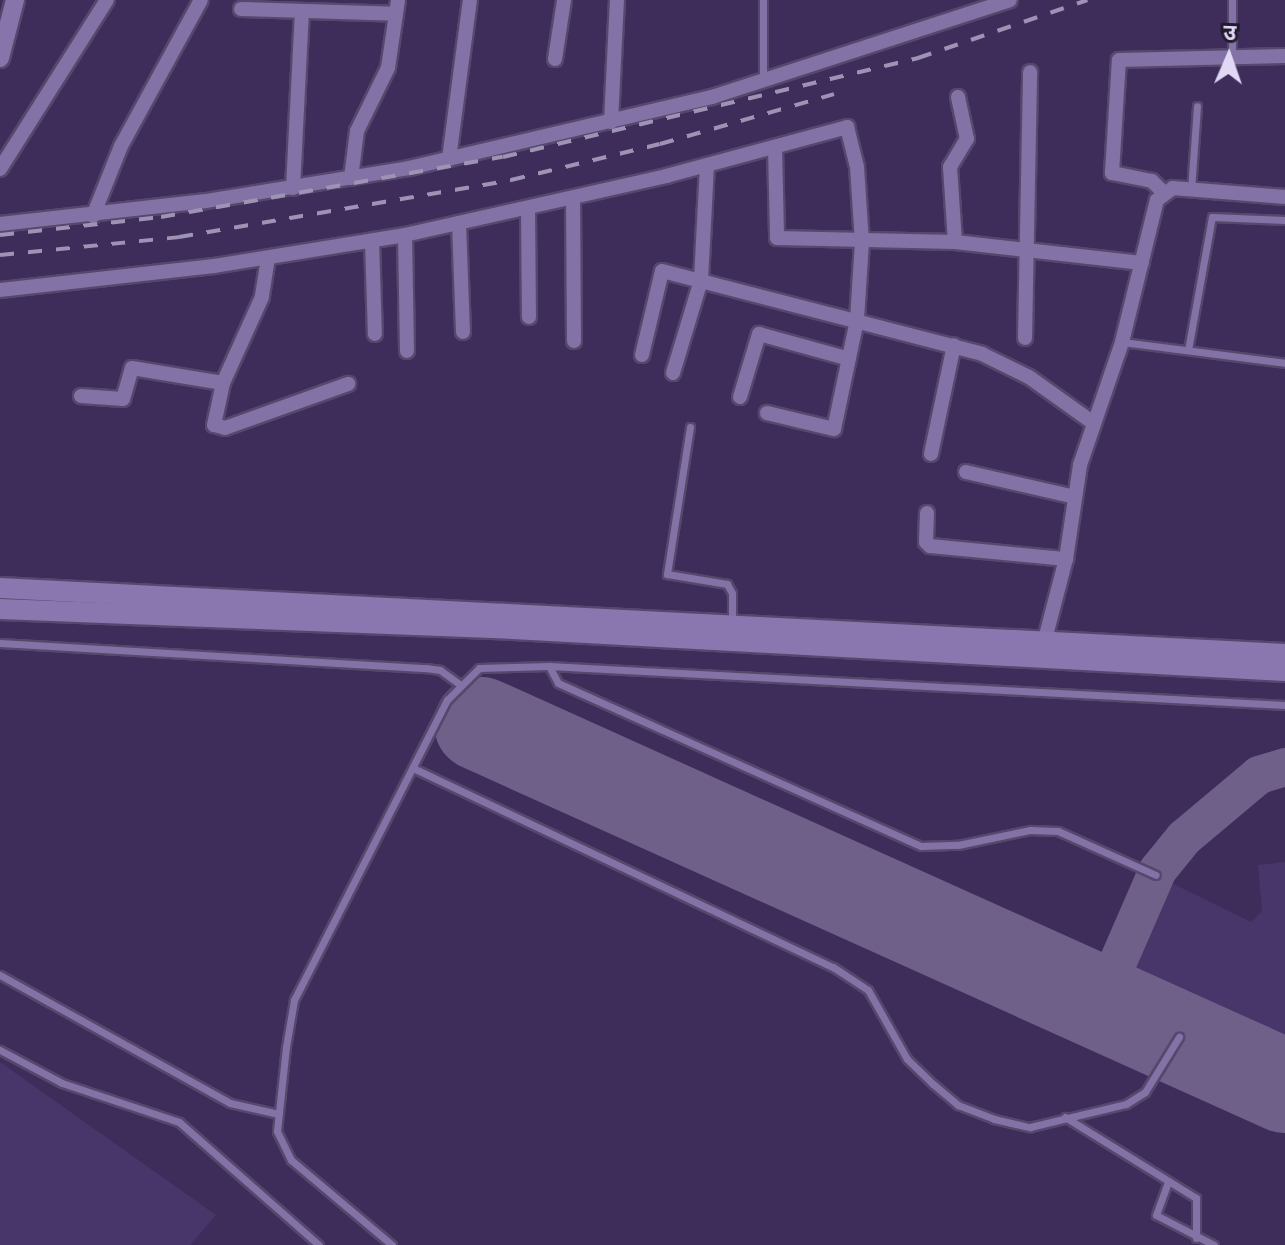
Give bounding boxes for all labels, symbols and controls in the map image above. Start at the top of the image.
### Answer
north arrow [1189,16,1269,96]
text: उ [1223,16,1237,48]

